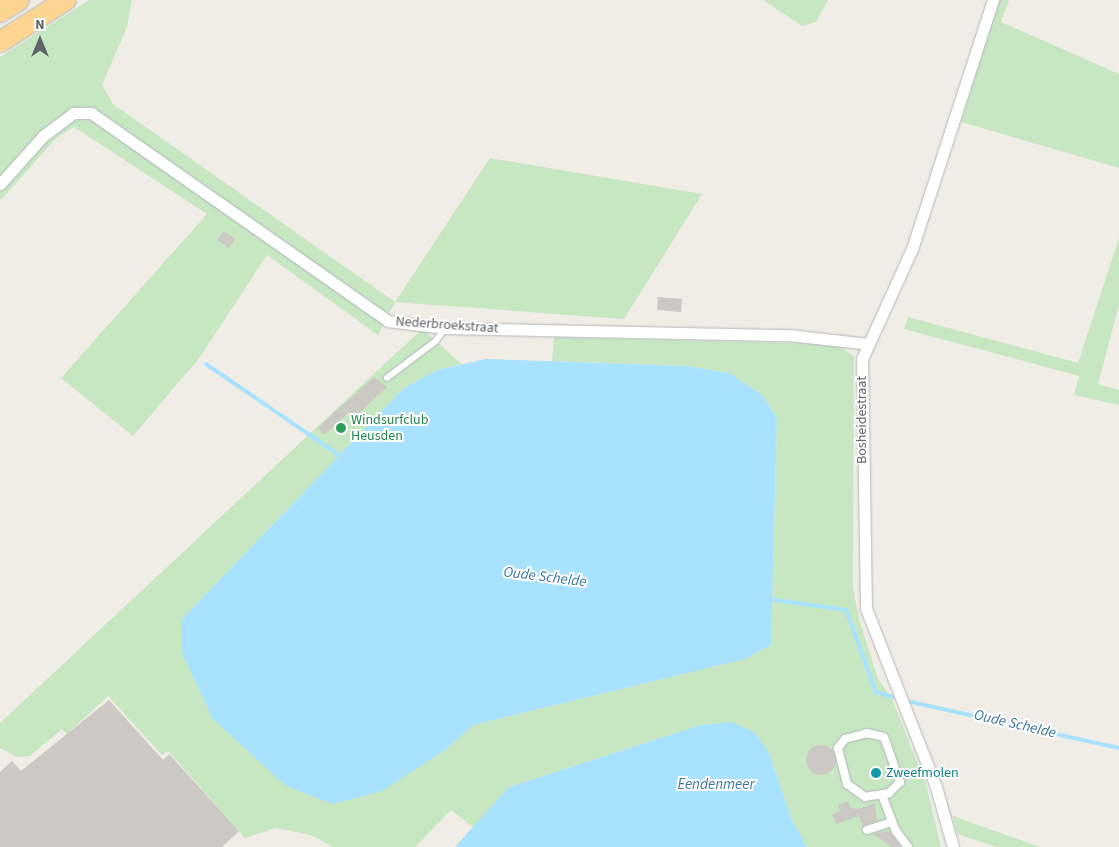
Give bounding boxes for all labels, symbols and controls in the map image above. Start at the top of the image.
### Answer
north arrow [15,15,65,65]
text: N [35,15,45,35]
street label: Nederbroekstraat [395,313,499,337]
street label: Bosheidestraat [854,376,870,464]
place label: Windsurfclub Heusden [351,412,428,444]
marker: Windsurfclub Heusden [335,422,347,434]
water label: Oude Schelde [502,563,588,591]
water label: Oude Schelde [972,706,1058,742]
place label: Zweefmolen [886,765,959,781]
marker: Zweefmolen [870,767,882,779]
water label: Eendenmeer [677,776,755,794]

